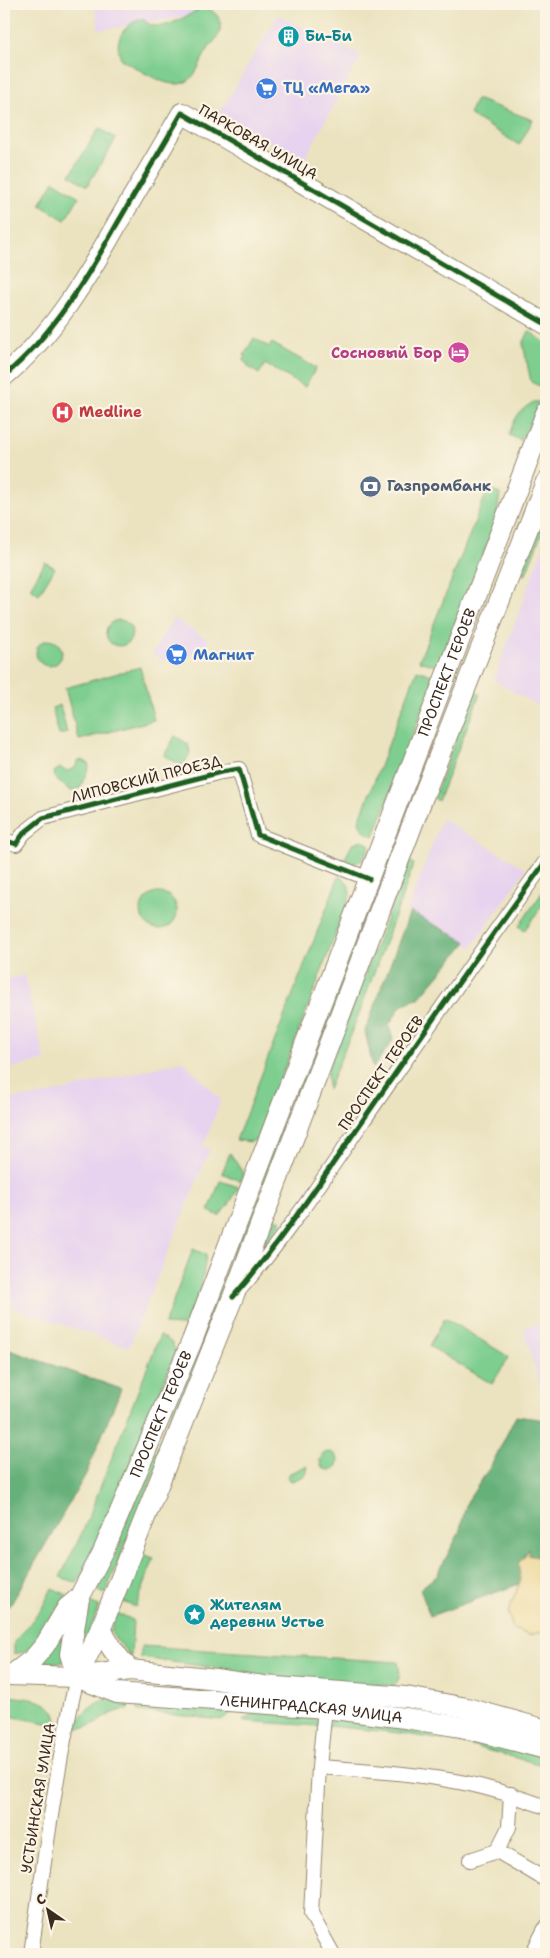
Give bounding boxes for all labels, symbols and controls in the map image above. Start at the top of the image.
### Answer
building icon: Би-Би [277,24,301,48]
place label: Би-Би [305,26,352,46]
supermarket icon: ТЦ «Мега» [255,76,279,100]
place label: ТЦ «Мега» [283,78,370,98]
street label: ПАРКОВАЯ УЛИЦА [195,100,321,184]
hotel icon: Сосновый Бор [446,341,470,365]
place label: Сосновый Бор [331,343,442,363]
hospital icon: Medline [51,400,75,424]
place label: Medline [79,402,142,422]
bank icon: Газпромбанк [359,474,383,498]
place label: Газпромбанк [387,476,492,496]
street label: ПРОСПЕКТ ГЕРОЕВ [414,605,481,739]
supermarket icon: Магнит [165,643,189,667]
place label: Магнит [193,645,254,665]
street label: ЛИПОВСКИЙ ПРОЕЗД [68,749,224,807]
street label: ПРОСПЕКТ ГЕРОЕВ [334,1012,428,1134]
street label: ПРОСПЕКТ ГЕРОЕВ [126,1348,197,1481]
place label: Жителям деревни Устье [210,1595,324,1632]
place icon: Жителям деревни Устье [182,1602,206,1626]
street label: ЛЕНИНГРАДСКАЯ УЛИЦА [220,1690,404,1728]
street label: УСТЬИНСКАЯ УЛИЦА [16,1721,60,1875]
north arrow [22,1886,72,1936]
text: С [32,1889,49,1909]

